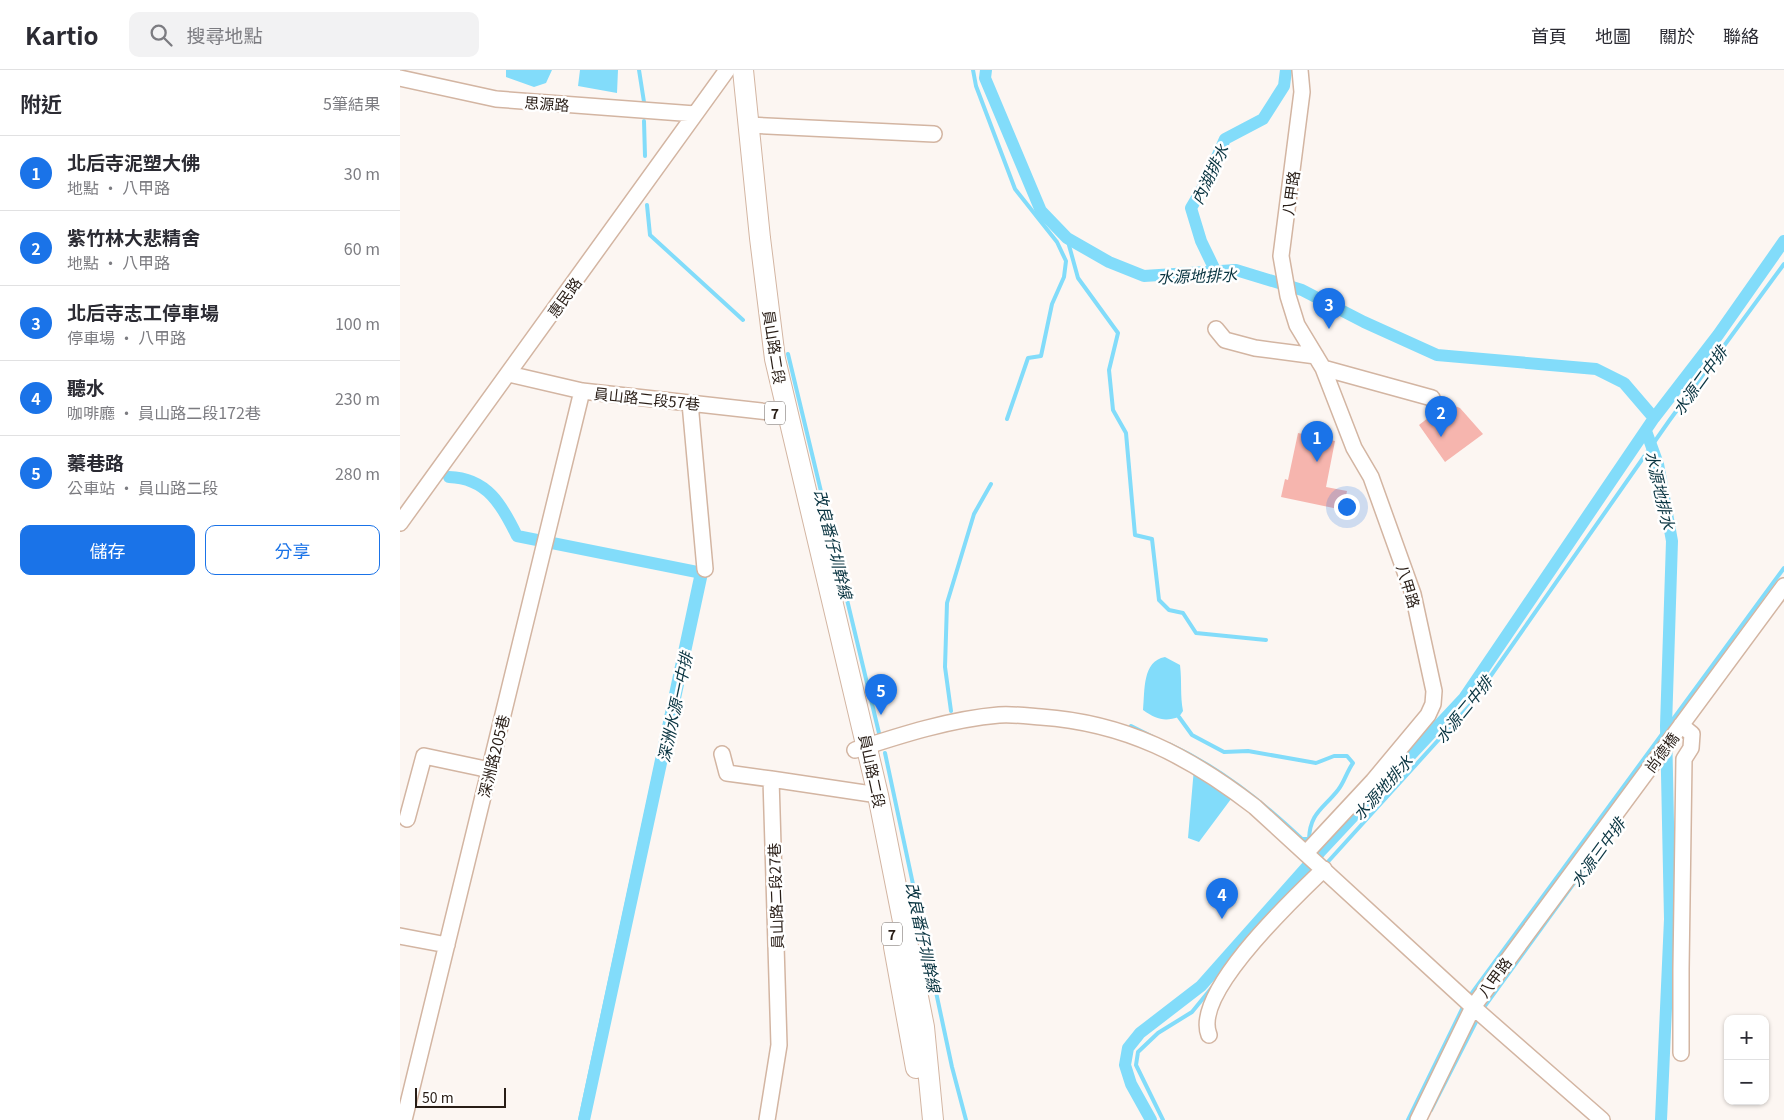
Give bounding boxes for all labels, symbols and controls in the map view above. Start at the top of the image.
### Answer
search box [129,12,479,57]
text: Kartio [25,17,99,52]
icon: search [147,21,175,49]
text: 搜尋地點 [187,21,263,48]
text: 首頁 [1531,22,1567,48]
text: 地圖 [1595,22,1631,48]
text: 關於 [1659,22,1695,48]
text: 聯絡 [1723,22,1759,48]
text: 附近 [20,88,62,118]
text: 5筆結果 [323,91,380,115]
street label: 思源路 [524,91,570,115]
water label: 內湖排水 [1184,139,1234,208]
text: 北后寺泥塑大佛 [67,148,200,175]
text: 1 [31,161,41,185]
text: 30 m [344,161,380,185]
street label: 八甲路 [1276,169,1304,217]
text: 地點 · 八甲路 [67,175,170,199]
text: 紫竹林大悲精舍 [67,223,200,250]
text: 2 [31,236,41,260]
text: 60 m [344,236,380,260]
text: 地點 · 八甲路 [67,250,170,274]
water label: 水源地排水 [1157,262,1238,288]
street label: 惠民路 [542,273,586,321]
pin: 3 [1313,288,1345,329]
text: 北后寺志工停車場 [67,298,219,325]
street label: 員山路二段 [759,308,791,386]
text: 3 [31,311,41,335]
text: 100 m [335,311,380,335]
text: 停車場 · 八甲路 [67,325,186,349]
water label: 水源二中排 [1666,339,1733,419]
text: 聽水 [67,373,105,400]
street label: 員山路二段57巷 [593,382,701,414]
text: 4 [31,386,41,410]
text: 230 m [335,386,380,410]
pin: 2 [1425,396,1457,437]
text: 咖啡廳 · 員山路二段172巷 [67,400,261,424]
road number: 7 [765,402,785,424]
pin: 1 [1301,421,1333,462]
text: 蓁巷路 [67,448,124,475]
water label: 水源地排水 [1640,448,1682,533]
text: 5 [31,461,41,485]
text: 280 m [335,461,380,485]
text: 公車站 · 員山路二段 [67,475,218,499]
water label: 改良番仔圳幹線 [809,487,860,603]
your location [1334,494,1360,520]
button: 儲存 [20,525,195,575]
button: 分享 [205,525,380,575]
street label: 八甲路 [1392,561,1426,611]
water label: 深洲水源一中排 [651,648,698,764]
water label: 水源二中排 [1428,669,1499,748]
pin: 5 [865,674,897,715]
street label: 深洲路205巷 [473,712,513,800]
street label: 尚德橋 [1639,728,1683,776]
street label: 員山路二段 [855,732,891,810]
water label: 水源地排水 [1346,749,1418,825]
water label: 水源三中排 [1564,811,1631,891]
street label: 員山路二段27巷 [763,842,787,950]
pin: 4 [1206,878,1238,919]
water label: 改良番仔圳幹線 [901,880,948,996]
road number: 7 [882,922,902,946]
street label: 八甲路 [1472,953,1516,1001]
map controls [1724,1015,1769,1105]
button: + [1724,1015,1769,1060]
button: − [1724,1060,1769,1105]
scale bar [415,1085,506,1108]
text: 50 m [422,1087,454,1107]

